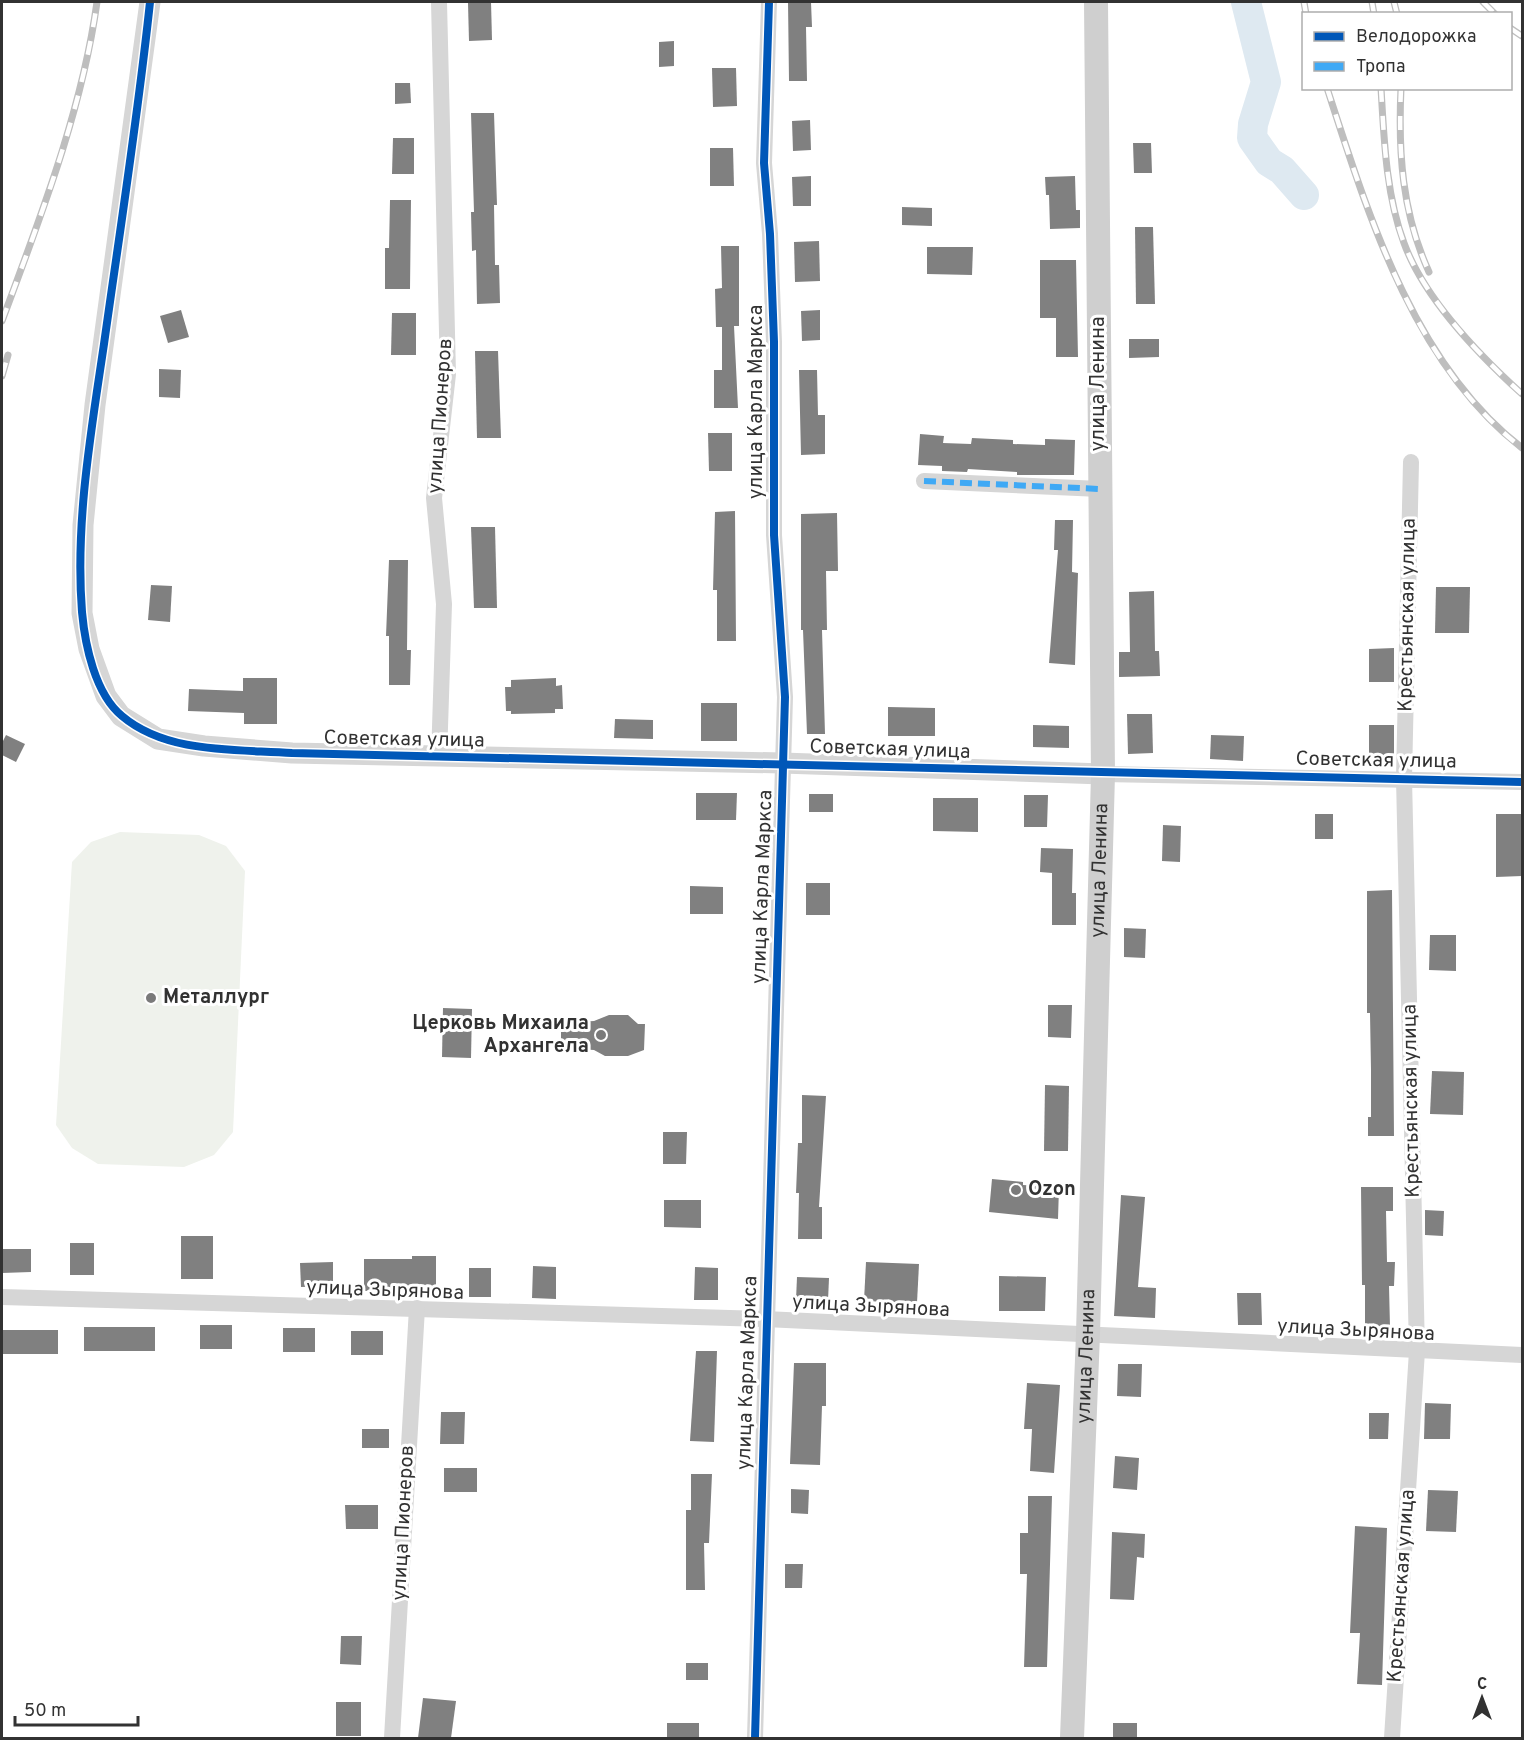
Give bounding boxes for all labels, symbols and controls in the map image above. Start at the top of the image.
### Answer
legend [1302,12,1512,90]
text: Велодорожка [1356,26,1476,49]
text: Тропа [1356,56,1405,79]
street label: улица Карла Маркса [744,305,770,499]
street label: улица Ленина [1086,317,1112,451]
street label: улица Пионеров [423,337,459,495]
street label: Крестьянская улица [1393,518,1423,712]
street label: Советская улица [323,726,485,754]
street label: Советская улица [809,734,971,766]
street label: Советская улица [1295,747,1457,775]
street label: улица Карла Маркса [747,789,779,985]
street label: улица Ленина [1086,803,1115,938]
place label: Металлург [163,985,269,1011]
marker: Металлург [144,991,158,1005]
street label: Крестьянская улица [1397,1004,1427,1198]
place label: Церковь Михаила Архангела [412,1011,589,1060]
marker: Церковь Михаила Архангела [594,1028,608,1042]
place label: Ozon [1028,1177,1076,1203]
marker: Ozon [1009,1183,1023,1197]
street label: улица Зырянова [306,1275,464,1307]
street label: улица Карла Маркса [732,1275,764,1471]
street label: улица Ленина [1071,1288,1102,1424]
street label: улица Зырянова [791,1290,951,1324]
street label: улица Зырянова [1276,1314,1436,1348]
street label: улица Пионеров [387,1445,421,1601]
street label: Крестьянская улица [1382,1488,1422,1684]
north arrow [1452,1668,1512,1728]
text: С [1477,1675,1487,1695]
scale bar [15,1689,138,1727]
text: 50 m [24,1700,66,1723]

